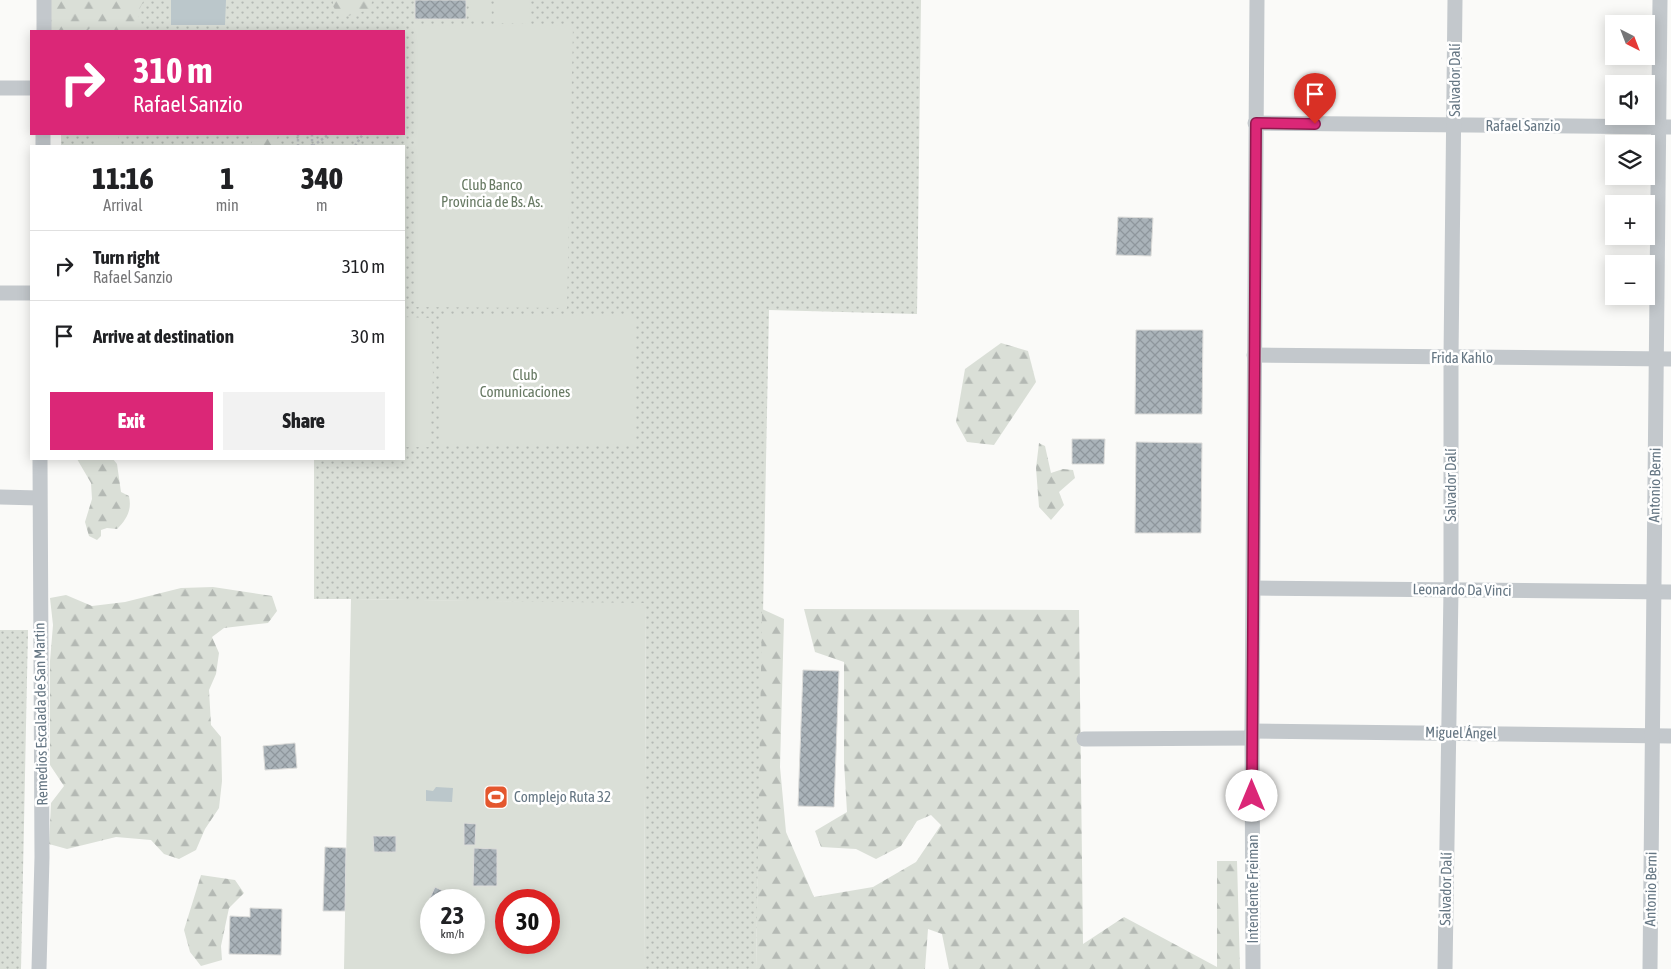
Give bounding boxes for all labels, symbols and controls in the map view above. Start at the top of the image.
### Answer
north arrow [1605,15,1655,65]
map controls [1605,15,1655,305]
street label: Salvador Dalí [1446,43,1463,117]
icon: right [50,50,115,115]
text: 310 m [133,50,212,90]
pin [1294,73,1336,124]
button: sound [1605,75,1655,125]
icon: arrive [1301,80,1329,108]
text: Rafael Sanzio [133,91,243,117]
street label: Rafael Sanzio [1486,117,1560,134]
button: layers [1605,135,1655,185]
text: 11:16 [92,161,154,195]
text: 1 [220,161,234,195]
text: 340 [301,161,343,195]
park label: Club Banco Provincia de Bs. As. [441,176,543,210]
button: + [1605,195,1655,245]
text: Arrival [103,196,142,214]
text: min [216,196,239,214]
text: m [316,196,328,214]
text: Turn right [93,246,160,268]
icon: right [50,252,78,280]
text: 310 m [342,255,385,277]
button: − [1605,255,1655,305]
text: Rafael Sanzio [93,268,173,286]
icon: arrive [50,322,78,350]
text: Arrive at destination [93,325,234,347]
text: 30 m [351,325,385,347]
street label: Frida Kahlo [1431,349,1493,366]
park label: Club Comunicaciones [480,366,570,400]
button: Exit [50,392,213,450]
button: Share [223,392,385,450]
street label: Antonio Berni [1645,447,1664,523]
street label: Salvador Dalí [1442,448,1459,522]
street label: Leonardo Da Vinci [1412,580,1512,599]
street label: Remedios Escalada de San Martin [30,622,51,806]
street label: Miguel Ángel [1425,723,1497,742]
position arrow [1225,769,1277,821]
sports icon: Complejo Ruta 32 [483,784,509,810]
place label: Complejo Ruta 32 [514,788,611,805]
street label: Intendente Freiman [1244,834,1261,944]
street label: Antonio Berni [1641,851,1660,927]
street label: Salvador Dalí [1436,852,1455,926]
speed limit sign: 30 [495,889,560,954]
text: 23 [441,901,464,929]
text: km/h [441,927,464,941]

